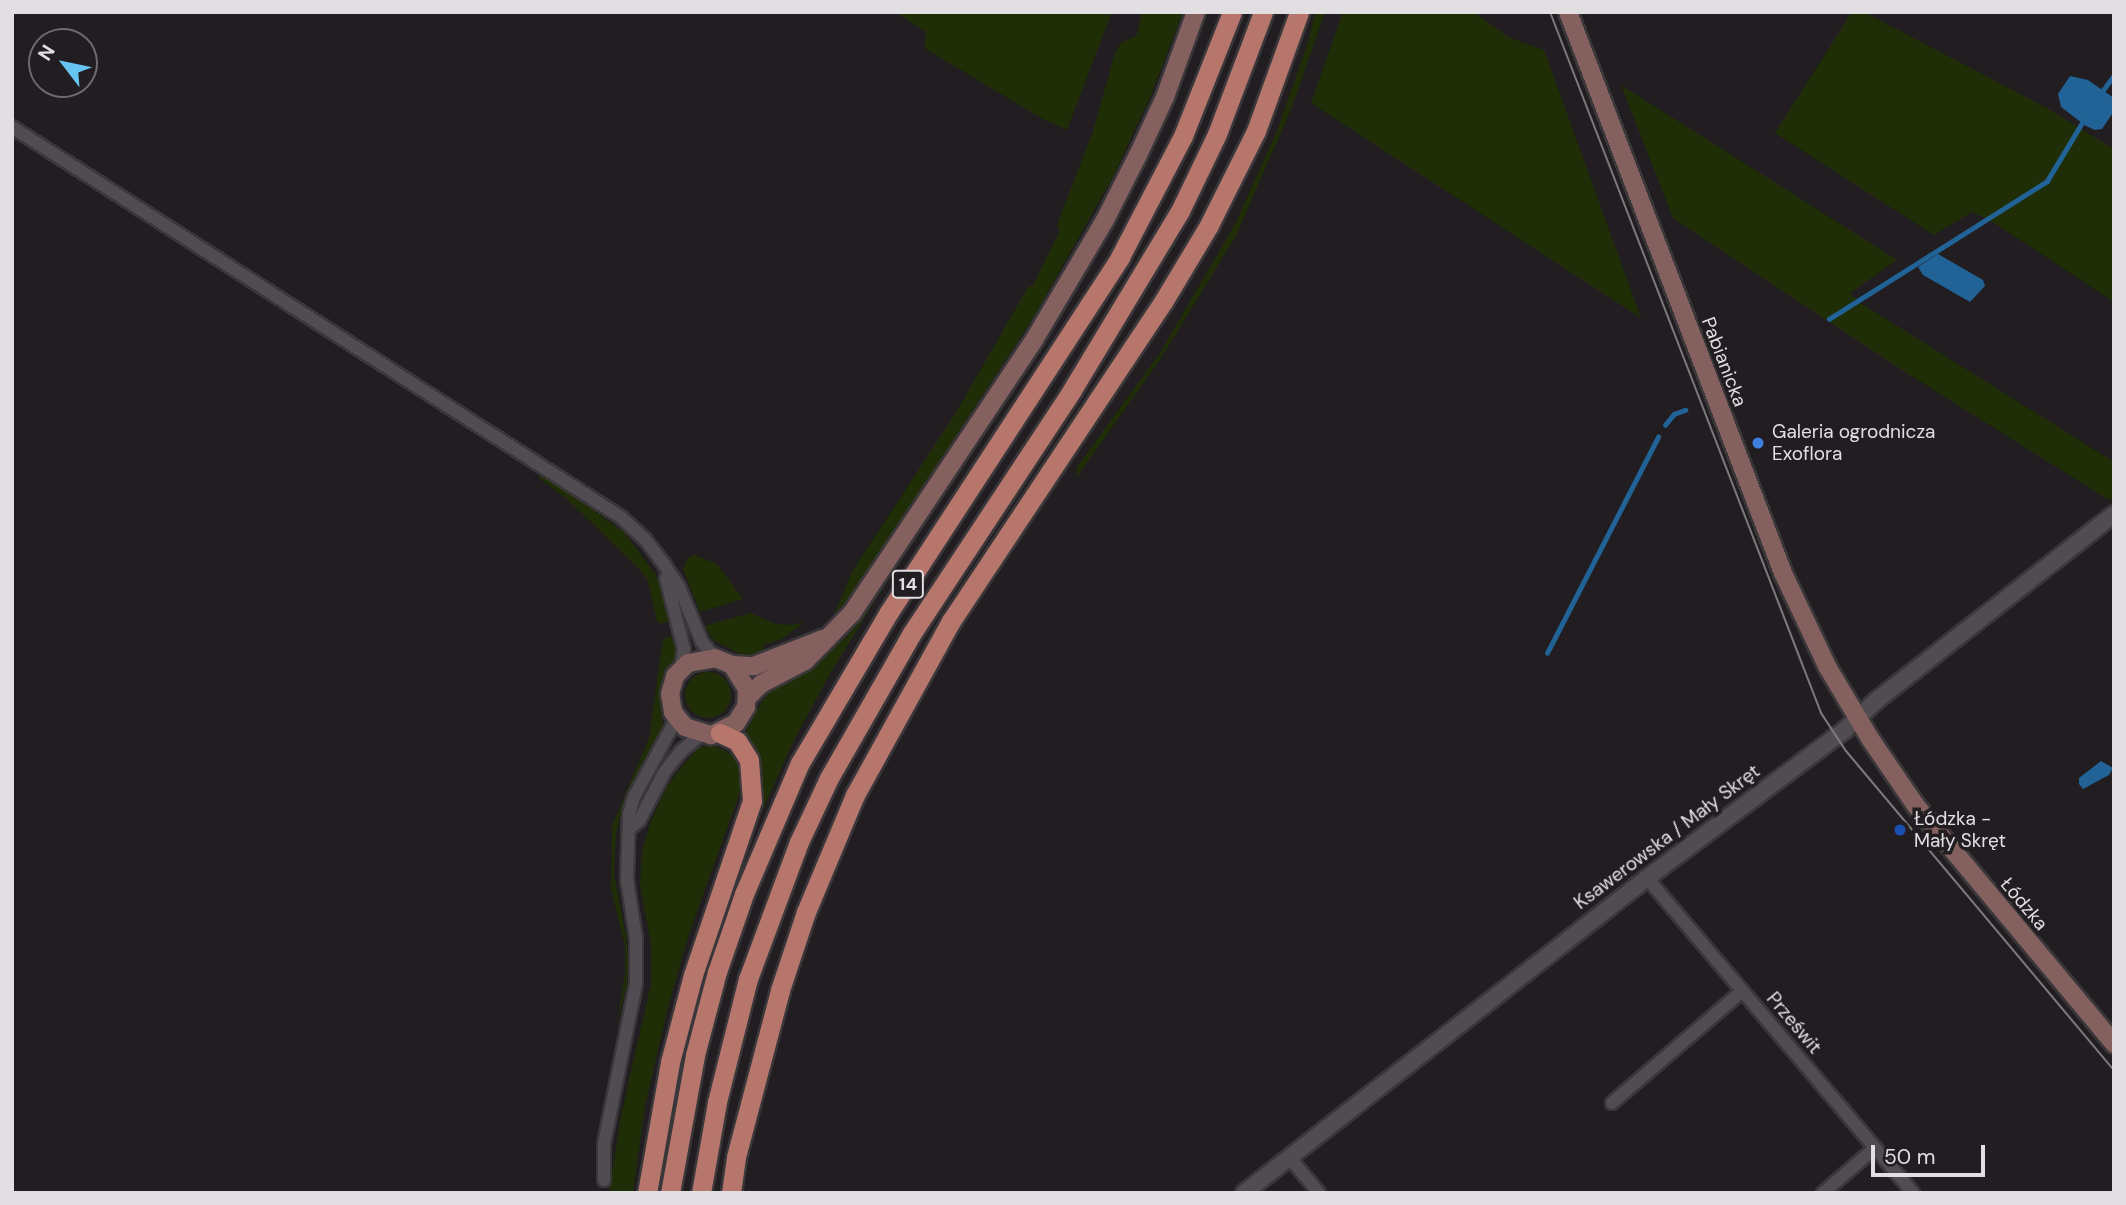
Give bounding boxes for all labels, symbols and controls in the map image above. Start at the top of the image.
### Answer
north arrow [28,28,98,98]
text: N [32,40,61,65]
street label: Pabianicka [1697,314,1751,410]
place label: Galeria ogrodnicza Exoflora [1772,421,1935,465]
marker: Galeria ogrodnicza Exoflora [1750,435,1766,451]
road number: 14 [890,570,926,598]
street label: Ksawerowska / Mały Skręt [1570,760,1764,914]
place label: Łódzka - Mały Skręt [1914,808,2006,852]
marker: Łódzka - Mały Skręt [1892,822,1908,838]
street label: Łódzka [1995,873,2053,935]
street label: Prześwit [1762,988,1826,1058]
scale bar [1874,1132,1988,1176]
text: 50 m [1884,1143,1935,1171]

